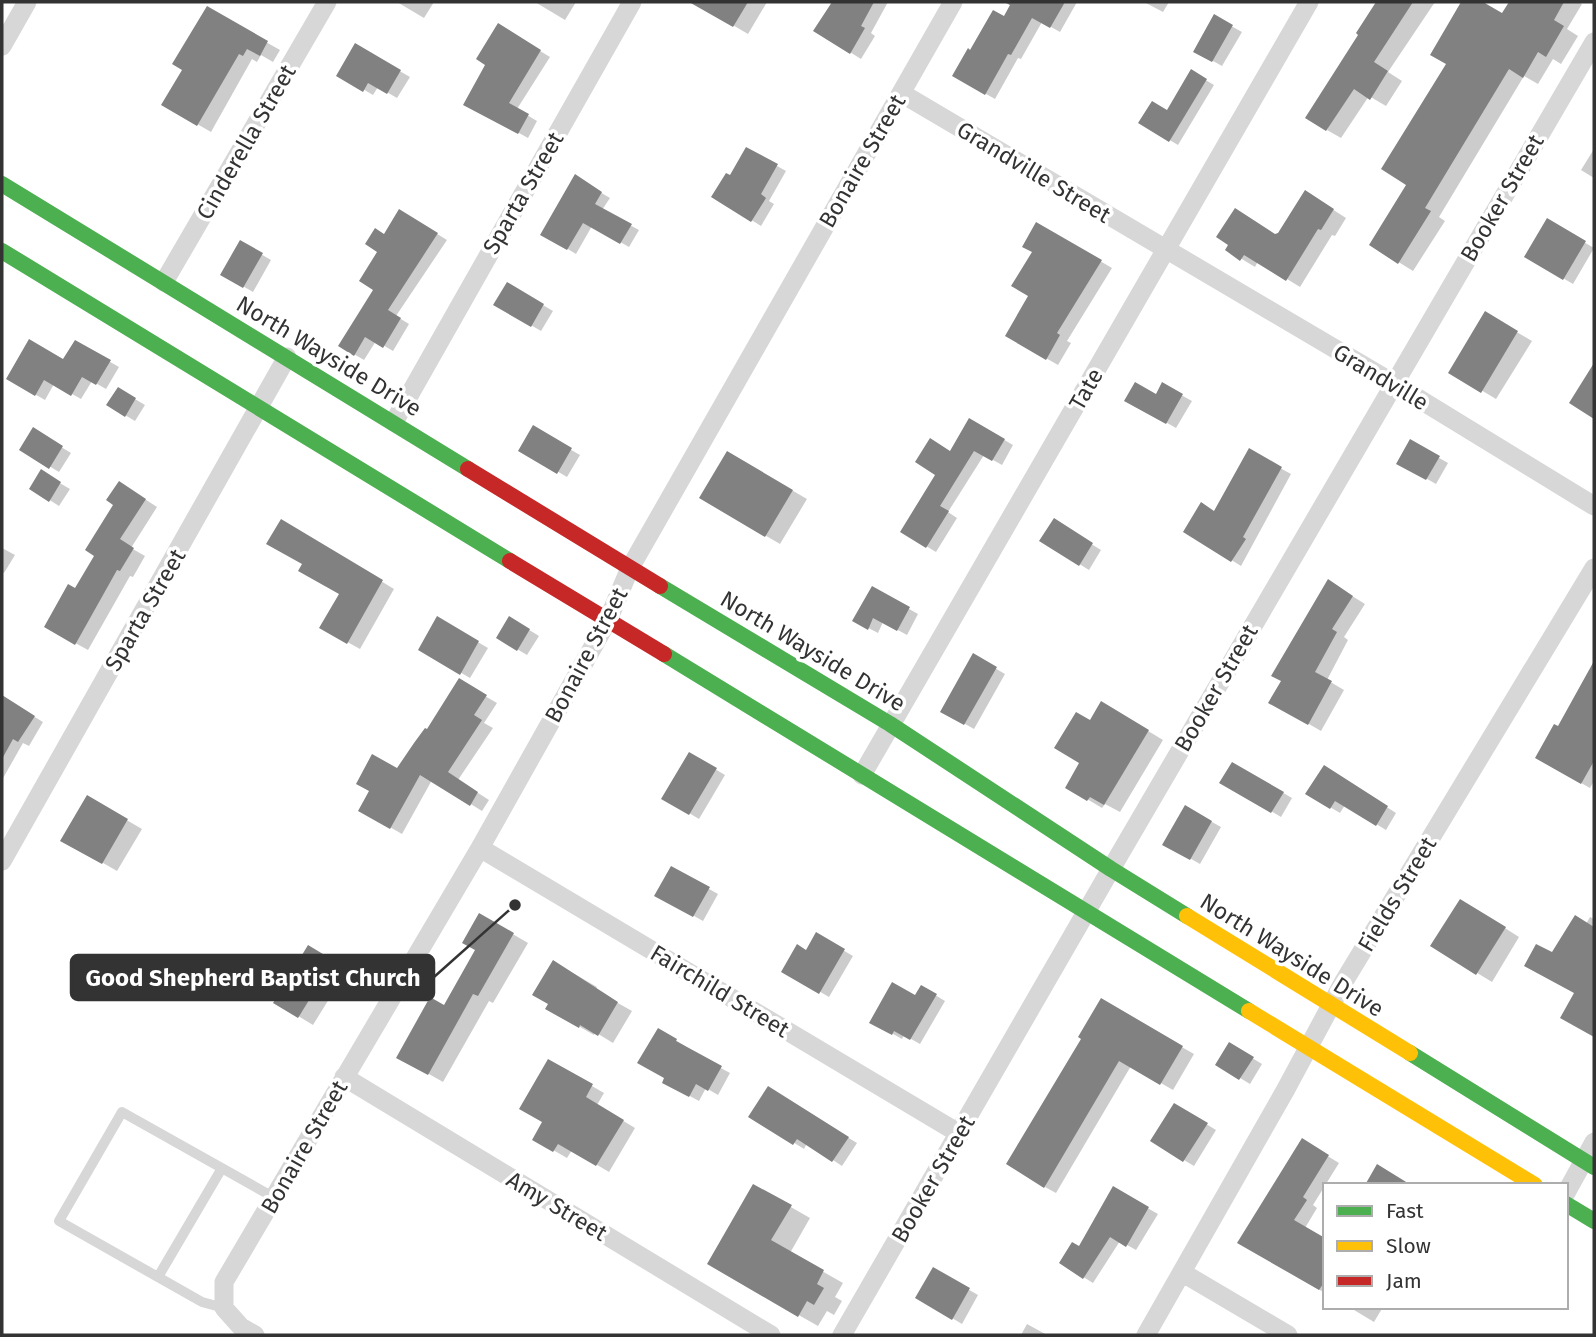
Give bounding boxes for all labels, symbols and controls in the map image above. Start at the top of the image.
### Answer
street label: Cinderella Street [190,59,302,224]
street label: Bonaire Street [813,89,912,233]
street label: Grandville Street [952,115,1117,229]
street label: Sparta Street [477,126,570,259]
street label: Booker Street [1454,129,1550,267]
street label: North Wayside Drive [231,290,427,422]
street label: Grandville [1328,338,1434,416]
street label: Tate [1063,363,1109,415]
street label: Sparta Street [99,543,192,676]
street label: Bonaire Street [539,582,634,727]
street label: North Wayside Drive [715,585,911,717]
street label: Booker Street [1168,619,1264,757]
street label: Fields Street [1352,831,1443,957]
street label: North Wayside Drive [1195,887,1389,1023]
street label: Fairchild Street [646,939,795,1044]
callout: Good Shepherd Baptist Church [71,955,434,1000]
text: Good Shepherd Baptist Church [85,964,421,992]
street label: Bonaire Street [255,1075,354,1219]
street label: Booker Street [885,1110,981,1248]
street label: Amy Street [502,1165,613,1247]
legend [1323,1183,1568,1309]
text: Fast [1386,1198,1424,1224]
text: Slow [1386,1233,1431,1259]
text: Jam [1386,1268,1422,1294]

